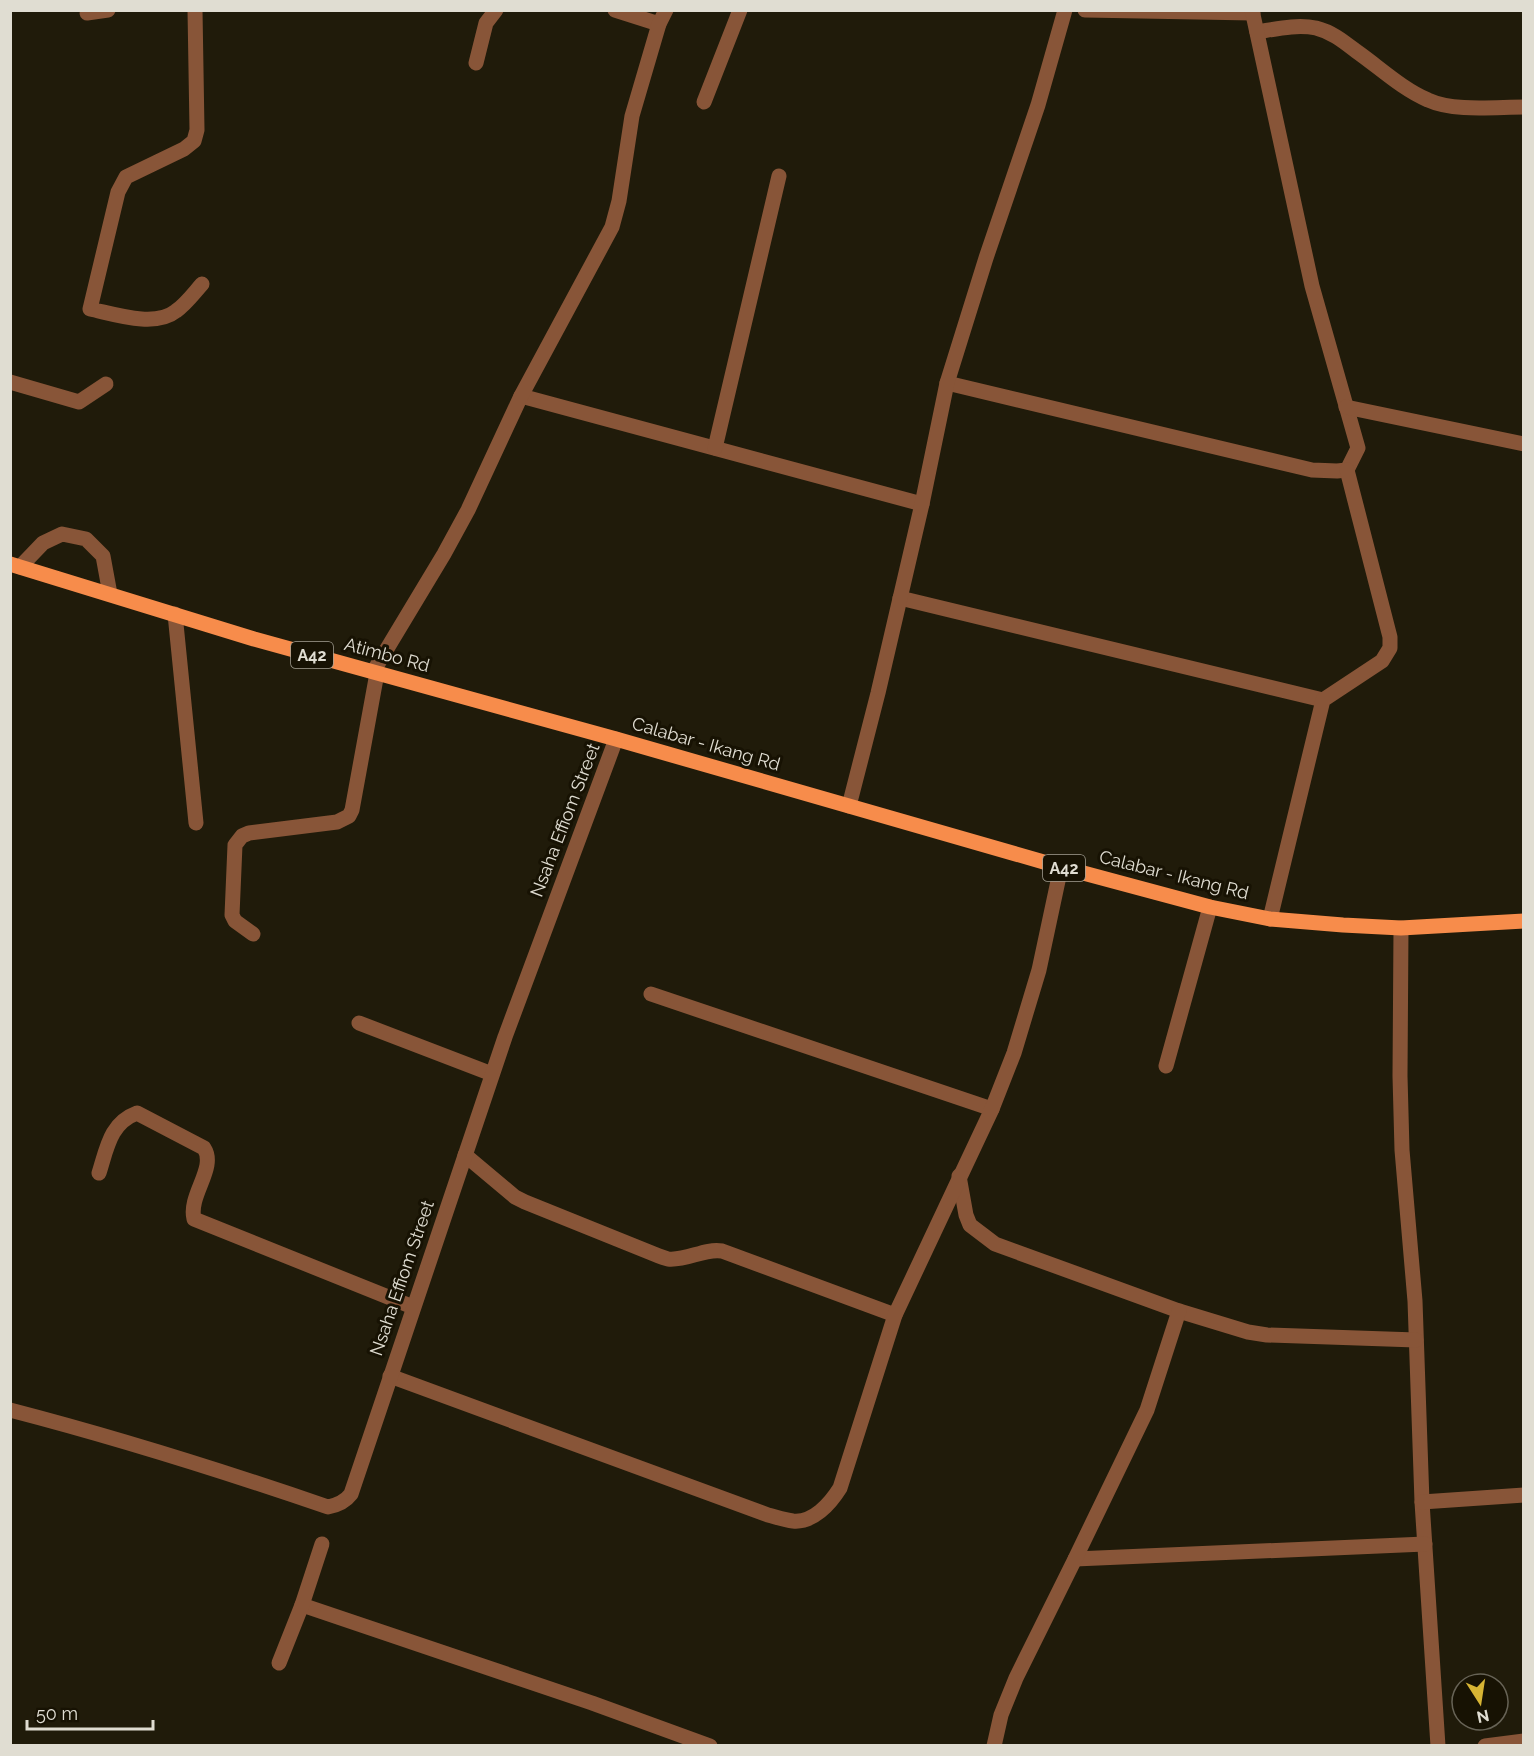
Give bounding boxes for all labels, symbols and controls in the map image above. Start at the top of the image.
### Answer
street label: Atimbo Rd [342,633,432,676]
road number: A42 [291,642,333,668]
street label: Calabar - Ikang Rd [630,712,783,775]
street label: Nsaha Effiom Street [526,740,604,900]
street label: Calabar - Ikang Rd [1097,846,1251,903]
road number: A42 [1043,855,1085,881]
street label: Nsaha Effiom Street [365,1197,438,1358]
north arrow [1450,1672,1510,1732]
scale bar [27,1693,153,1731]
text: 50 m [36,1703,78,1724]
text: N [1475,1706,1491,1727]

